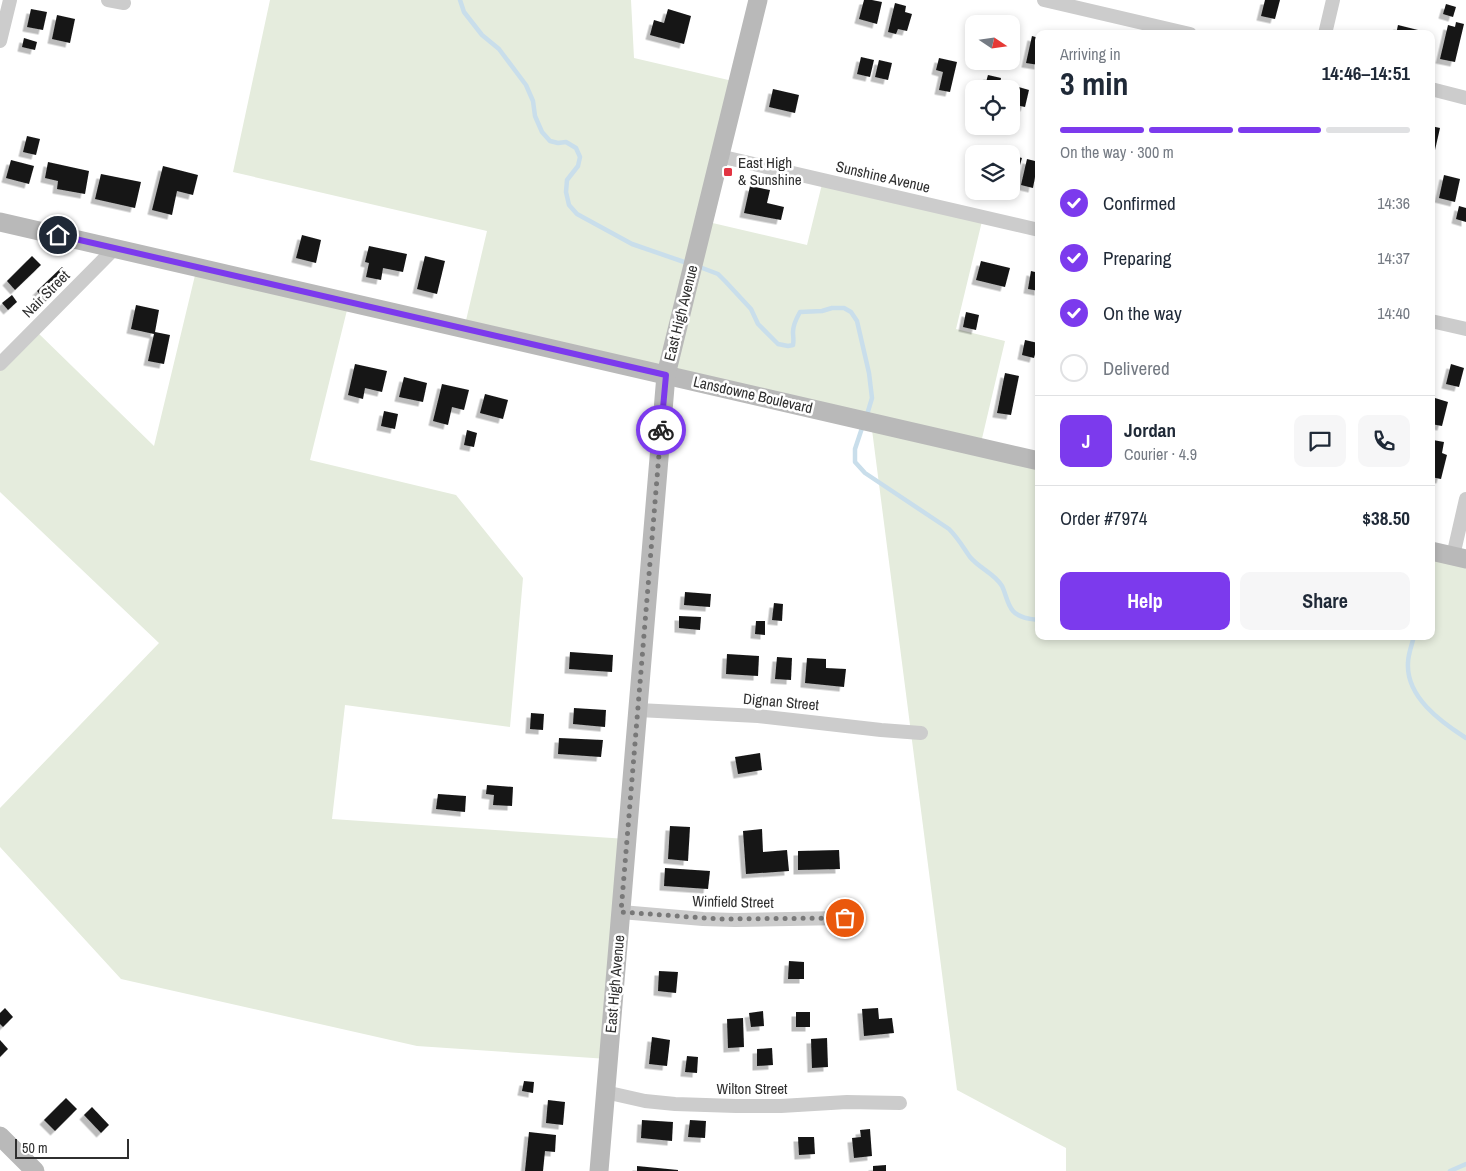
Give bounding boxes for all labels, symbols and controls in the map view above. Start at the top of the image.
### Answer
north arrow [965,15,1020,70]
map controls [965,15,1020,200]
text: Arriving in [1060,43,1121,65]
text: 14:46–14:51 [1322,60,1410,86]
text: 3 min [1060,62,1129,105]
button: locate [965,80,1020,135]
text: On the way · 300 m [1060,141,1174,163]
button: layers [965,145,1020,200]
place label: East High & Sunshine [738,152,802,190]
street label: Sunshine Avenue [834,155,933,198]
marker: East High & Sunshine [722,166,734,178]
icon: check [1060,189,1088,217]
text: Confirmed [1103,190,1176,216]
text: 14:36 [1377,192,1410,214]
pin [37,214,79,256]
icon: home [44,221,72,249]
icon: check [1060,244,1088,272]
text: Preparing [1103,245,1171,271]
text: 14:37 [1377,247,1410,269]
street label: East High Avenue [658,263,703,363]
street label: Nair Street [17,265,75,322]
icon: check [1060,299,1088,327]
text: On the way [1103,300,1182,326]
text: 14:40 [1377,302,1410,324]
text: Delivered [1103,355,1170,381]
street label: Lansdowne Boulevard [691,371,815,418]
courier [636,405,686,455]
button: chat [1294,415,1346,467]
button: phone [1358,415,1410,467]
icon: bike [647,416,675,444]
text: Jordan [1124,417,1176,443]
text: J [1082,428,1090,454]
text: Courier · 4.9 [1124,443,1197,465]
text: Order #7974 [1060,505,1147,531]
text: $38.50 [1362,505,1410,531]
button: Help [1060,572,1230,630]
button: Share [1240,572,1410,630]
street label: Dignan Street [742,688,820,715]
street label: Winfield Street [692,890,774,913]
pin [824,897,866,939]
icon: bag [831,904,859,932]
street label: East High Avenue [600,934,629,1034]
street label: Wilton Street [716,1078,788,1099]
scale bar [15,1136,129,1159]
text: 50 m [22,1139,48,1157]

